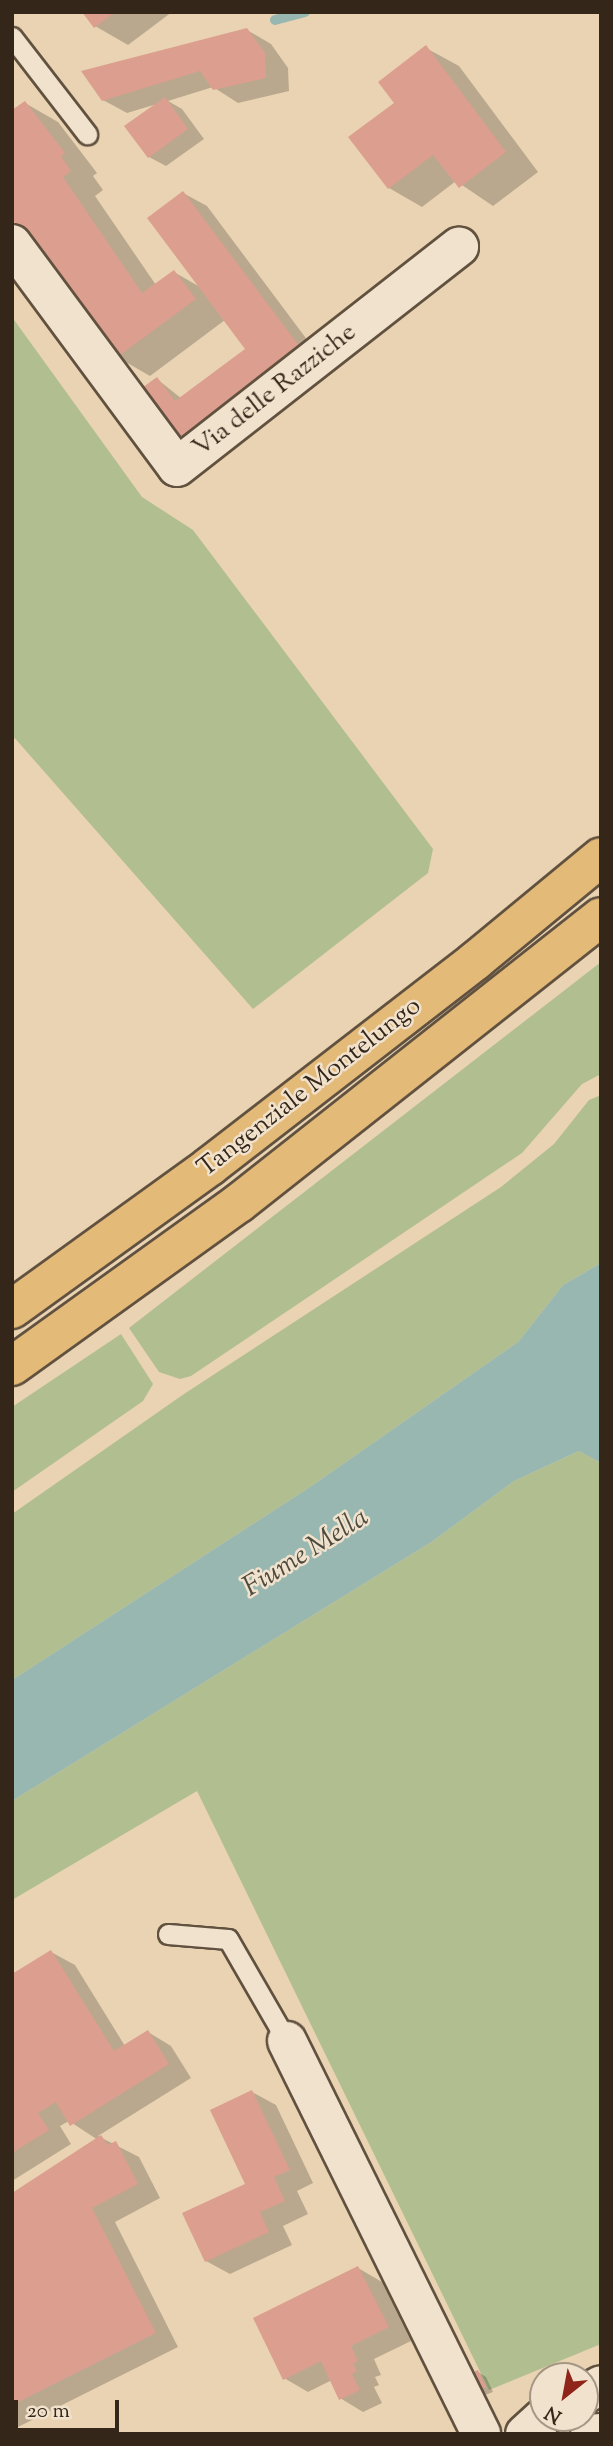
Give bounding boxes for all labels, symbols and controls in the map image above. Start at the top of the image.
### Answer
street label: Via delle Razziche [187,317,363,465]
street label: Tangenziale Montelungo [192,991,428,1185]
water label: Fiume Mella [237,1501,375,1605]
north arrow [529,2362,599,2432]
scale bar [18,2386,122,2430]
text: 20 m [27,2397,70,2427]
text: N [541,2398,567,2429]

